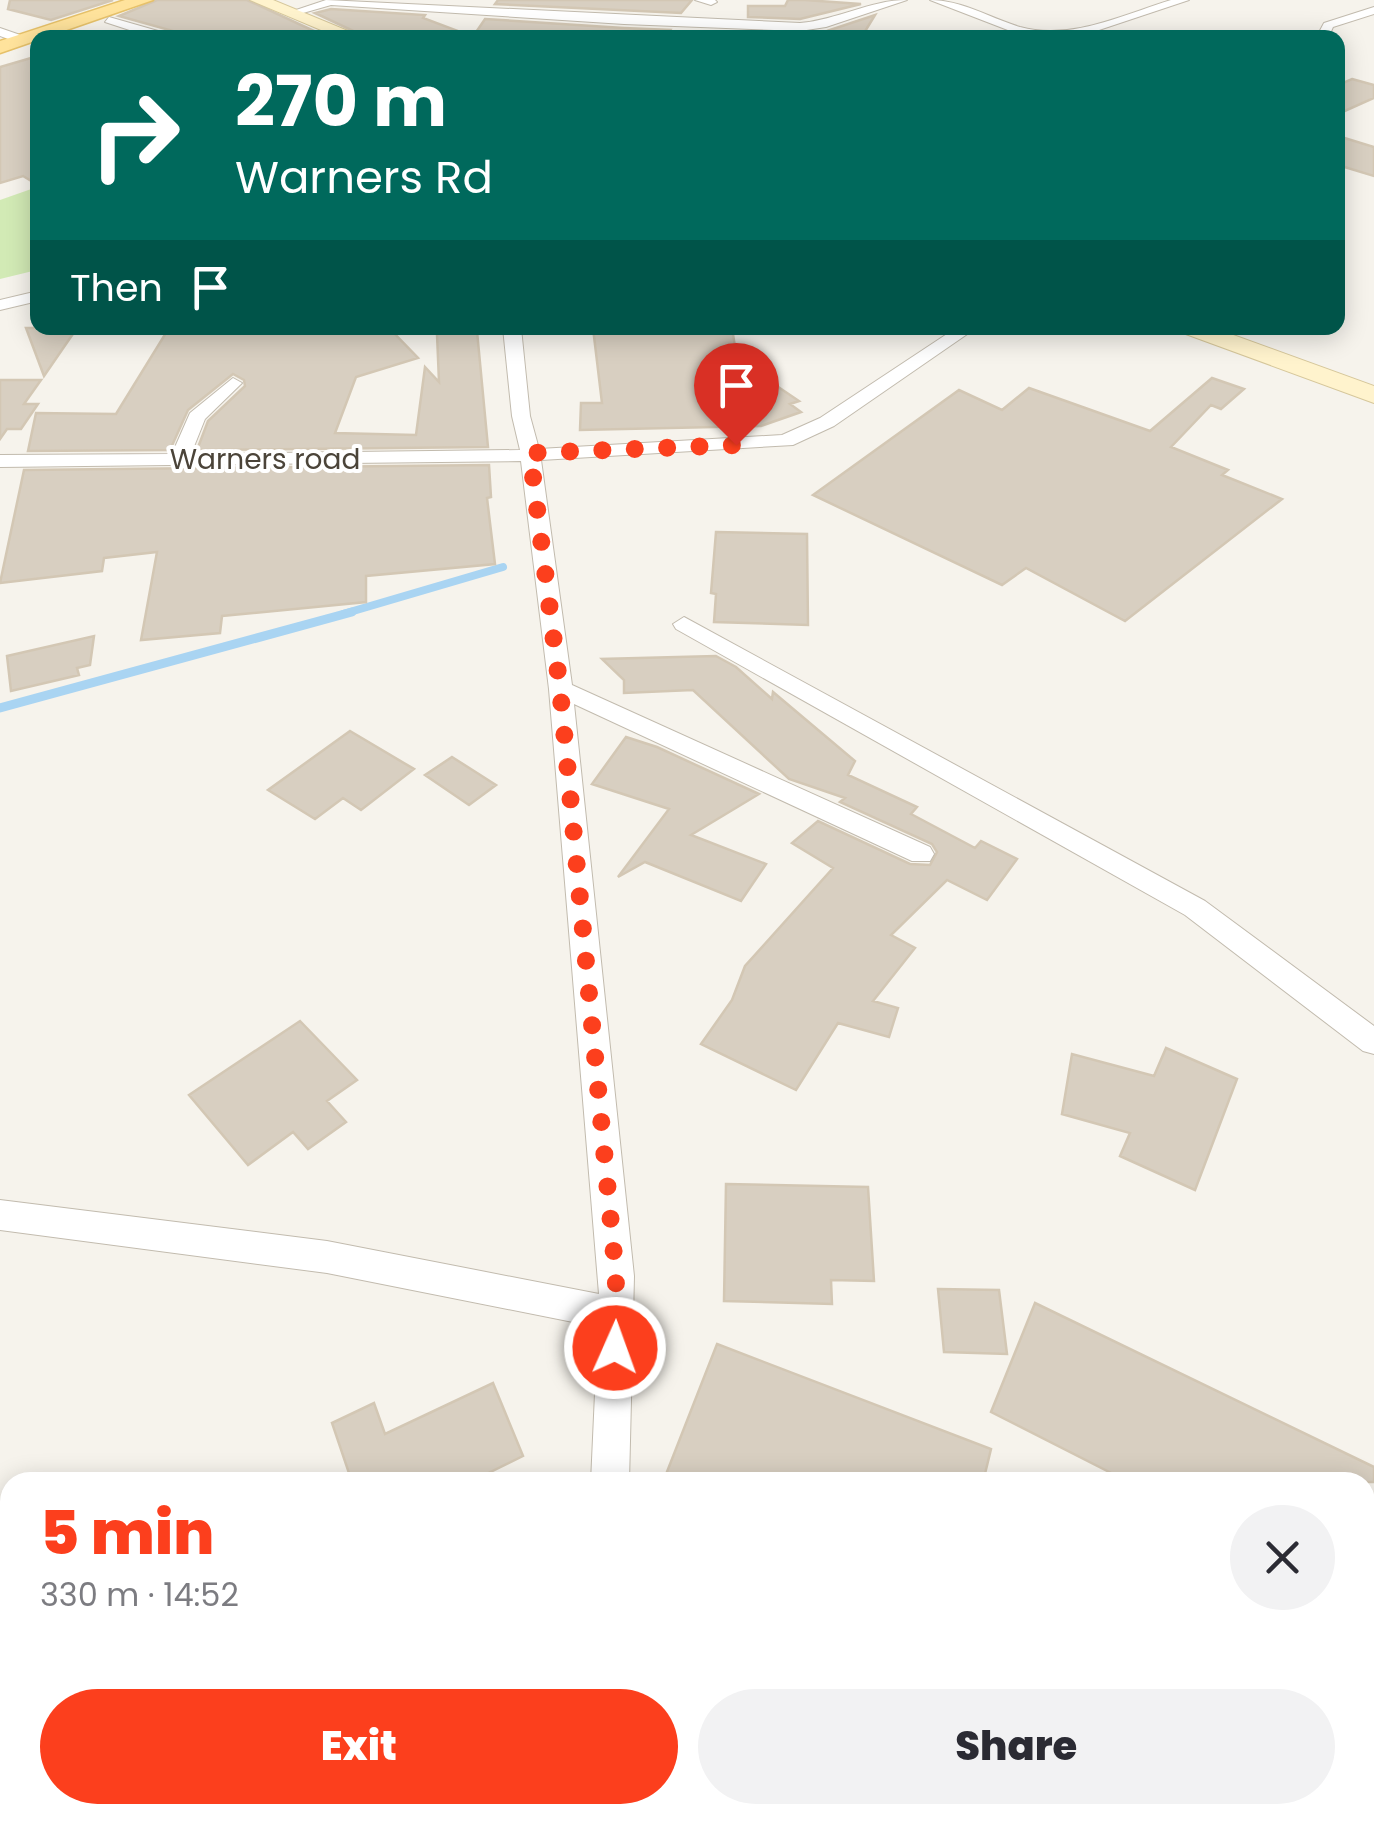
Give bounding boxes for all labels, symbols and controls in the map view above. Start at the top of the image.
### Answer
text: 270 m [235,52,447,151]
icon: right [70,70,200,200]
text: Warners Rd [235,146,493,209]
icon: arrive [183,260,238,315]
text: Then [70,261,163,314]
pin [694,343,779,446]
icon: arrive [709,358,764,413]
street label: Warners road [170,440,360,479]
position arrow [563,1296,667,1400]
text: 5 min [40,1491,214,1575]
button: close [1230,1505,1335,1610]
text: 330 m · 14:52 [40,1572,239,1617]
button: Exit [40,1689,678,1804]
button: Share [698,1689,1335,1804]

